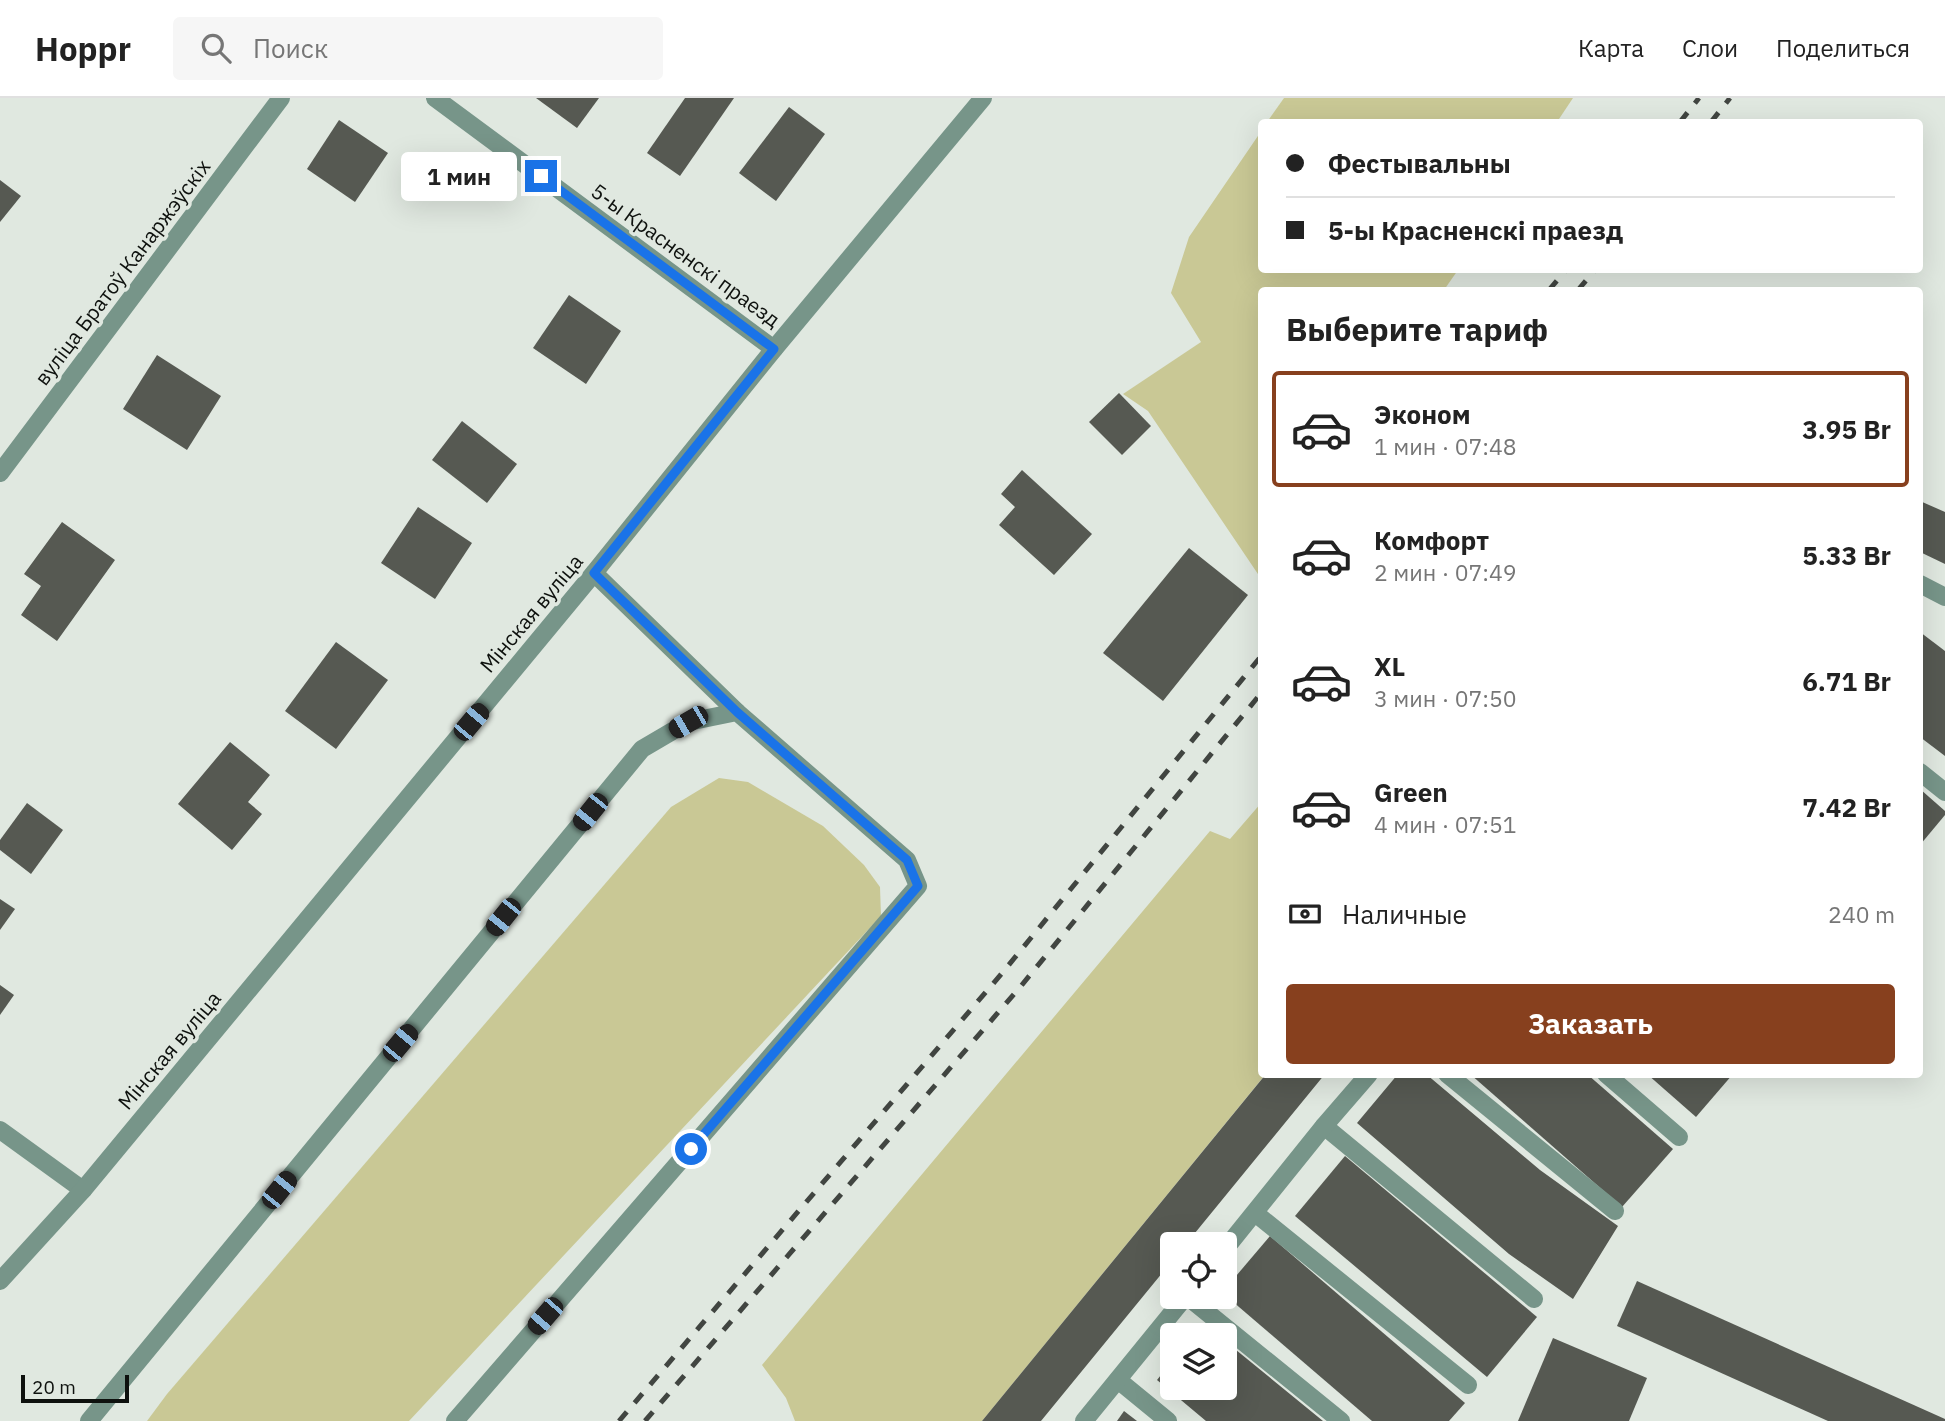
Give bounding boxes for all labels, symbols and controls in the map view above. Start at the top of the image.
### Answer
search box [173,17,663,80]
text: Hoppr [35,27,131,70]
icon: search [197,29,235,67]
text: Поиск [253,31,328,65]
text: Карта [1578,32,1644,64]
text: Слои [1682,32,1738,64]
text: Поделиться [1776,32,1910,64]
text: Фестывальны [1328,146,1511,180]
callout: 1 мин [401,152,516,200]
street label: вуліца Братоў Канаржэўскіх [28,153,216,391]
route end [525,160,557,192]
text: 1 мин [427,161,491,191]
street label: 5-ы Красненскі праезд [586,177,786,333]
text: 5-ы Красненскі праезд [1328,213,1623,247]
text: Выберите тариф [1286,308,1548,350]
text: Эконом [1374,397,1471,431]
icon: car [1290,398,1353,461]
text: 3.95 Br [1802,412,1891,446]
text: 1 мин · 07:48 [1374,431,1517,461]
text: Комфорт [1374,523,1489,557]
icon: car [1290,524,1353,587]
text: 5.33 Br [1802,538,1891,572]
street label: Мінская вуліца [473,548,589,678]
text: 2 мин · 07:49 [1374,557,1517,587]
text: XL [1374,649,1405,683]
icon: car [1290,650,1353,713]
text: 6.71 Br [1802,664,1891,698]
text: 3 мин · 07:50 [1374,683,1517,713]
car [450,699,493,745]
car [665,702,712,742]
text: Green [1374,775,1448,809]
icon: car [1290,776,1353,839]
car [569,789,612,835]
text: 7.42 Br [1802,790,1891,824]
text: 4 мин · 07:51 [1374,809,1517,839]
car [482,894,525,940]
icon: cash [1286,895,1324,933]
text: Наличные [1342,897,1467,931]
text: 240 m [1828,899,1895,929]
button: Заказать [1286,984,1895,1064]
street label: Мінская вуліца [111,985,227,1115]
car [379,1020,422,1066]
route start [675,1133,707,1165]
car [258,1167,301,1213]
map controls [1160,1232,1237,1400]
button: locate [1160,1232,1237,1309]
car [524,1293,567,1339]
button: layers [1160,1323,1237,1400]
scale bar [21,1372,130,1404]
text: 20 m [32,1375,76,1399]

